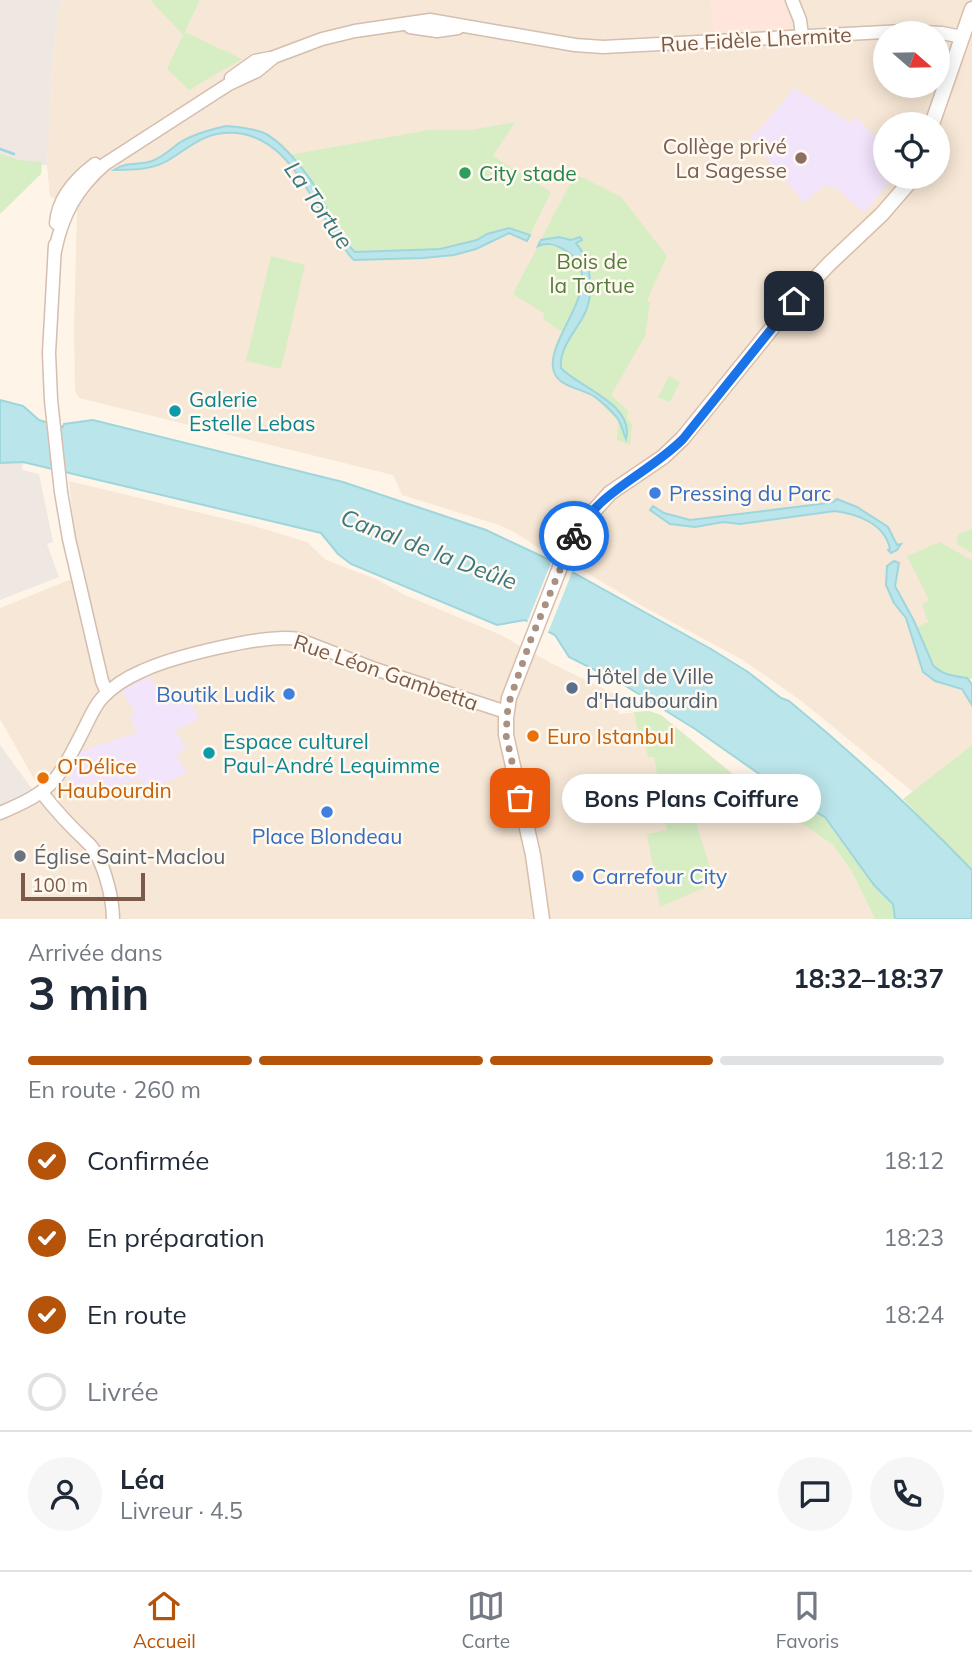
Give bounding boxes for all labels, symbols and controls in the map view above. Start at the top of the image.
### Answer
street label: Rue Fidèle Lhermite [660,21,852,57]
north arrow [873,21,950,98]
map controls [873,21,950,189]
button: locate [873,112,950,189]
place label: Collège privé La Sagesse [663,133,787,183]
marker: Collège privé La Sagesse [793,150,809,166]
water label: La Tortue [278,156,360,254]
place label: City stade [479,160,577,186]
marker: City stade [457,165,473,181]
park label: Bois de la Tortue [549,248,635,298]
pin [764,271,824,331]
icon: home [775,282,813,320]
place label: Galerie Estelle Lebas [189,386,315,436]
marker: Galerie Estelle Lebas [167,403,183,419]
place label: Pressing du Parc [669,480,832,506]
marker: Pressing du Parc [647,485,663,501]
courier [539,501,609,571]
water label: Canal de la Deûle [337,502,521,596]
icon: bike [555,517,593,555]
street label: Rue Léon Gambetta [290,628,482,716]
place label: Hôtel de Ville d'Haubourdin [586,663,718,713]
marker: Hôtel de Ville d'Haubourdin [564,680,580,696]
place label: Boutik Ludik [156,681,275,707]
marker: Boutik Ludik [281,686,297,702]
place label: Euro Istanbul [547,723,674,749]
place label: Espace culturel Paul-André Lequimme [223,728,440,778]
marker: Euro Istanbul [525,728,541,744]
marker: Espace culturel Paul-André Lequimme [201,745,217,761]
place label: O'Délice Haubourdin [57,753,172,803]
pin [490,768,550,828]
marker: O'Délice Haubourdin [35,770,51,786]
callout: Bons Plans Coiffure [562,774,821,822]
icon: bag [501,779,539,817]
text: Bons Plans Coiffure [584,784,799,813]
marker: Place Blondeau [319,804,335,820]
place label: Place Blondeau [252,823,402,849]
place label: Église Saint-Maclou [34,843,225,869]
marker: Église Saint-Maclou [12,848,28,864]
place label: Carrefour City [592,863,727,889]
marker: Carrefour City [570,868,586,884]
scale bar [21,870,145,902]
text: 100 m [32,873,88,897]
text: Arrivée dans [28,938,163,967]
text: 18:32–18:37 [793,962,944,995]
text: 3 min [28,964,149,1022]
text: En route · 260 m [28,1075,201,1104]
icon: check [28,1142,66,1180]
text: Confirmée [87,1144,209,1177]
text: 18:12 [884,1146,944,1175]
icon: check [28,1219,66,1257]
text: En préparation [87,1221,265,1254]
text: 18:23 [884,1223,944,1252]
icon: check [28,1296,66,1334]
text: En route [87,1298,187,1331]
text: 18:24 [884,1300,944,1329]
text: Livrée [87,1375,159,1408]
button: person [28,1457,102,1531]
button: chat [778,1457,852,1531]
button: phone [870,1457,944,1531]
text: Léa [120,1463,165,1496]
text: Livreur · 4.5 [120,1496,243,1525]
tab: Accueil [133,1587,196,1653]
tab: Carte [462,1587,510,1653]
tab: Favoris [776,1587,839,1653]

